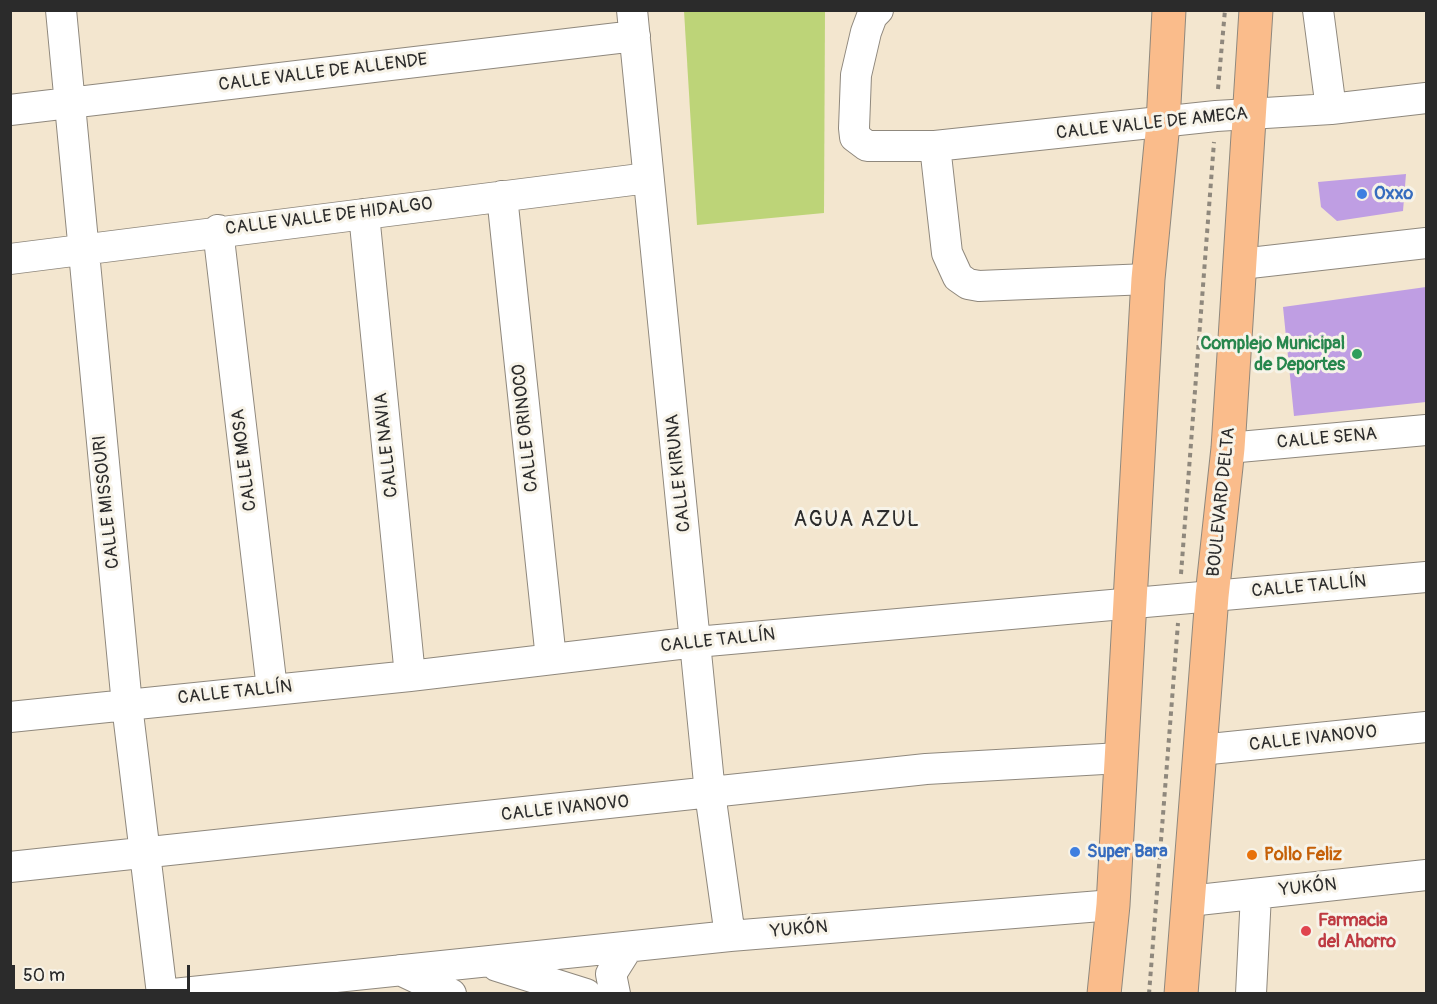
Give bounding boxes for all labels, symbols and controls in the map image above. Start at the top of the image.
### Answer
street label: CALLE VALLE DE ALLENDE [217,49,429,97]
street label: CALLE VALLE DE AMECA [1055,103,1249,145]
place label: Oxxo [1374,183,1413,205]
marker: Oxxo [1355,187,1369,201]
street label: CALLE VALLE DE HIDALGO [224,194,434,240]
place label: Complejo Municipal de Deportes [1201,333,1345,376]
marker: Complejo Municipal de Deportes [1350,347,1364,361]
street label: CALLE ORINOCO [509,363,543,493]
street label: CALLE NAVIA [371,391,403,499]
street label: CALLE MOSA [228,408,262,512]
street label: CALLE KIRUNA [662,413,696,533]
street label: CALLE SENA [1276,424,1378,454]
street label: BOULEVARD DELTA [1203,426,1241,578]
street label: CALLE MISSOURI [89,434,125,570]
district label: AGUA AZUL [794,508,920,534]
street label: CALLE TALLÍN [1251,571,1367,603]
street label: CALLE TALLÍN [660,624,776,658]
street label: CALLE TALLÍN [177,676,293,710]
street label: CALLE IVANOVO [1248,722,1378,756]
street label: CALLE IVANOVO [500,792,630,826]
place label: Super Bara [1087,841,1168,863]
place label: Pollo Feliz [1264,844,1342,866]
marker: Super Bara [1068,845,1082,859]
marker: Pollo Feliz [1245,848,1259,862]
street label: YUKÓN [1278,874,1338,902]
place label: Farmacia del Ahorro [1318,910,1396,952]
street label: YUKÓN [769,917,829,943]
marker: Farmacia del Ahorro [1299,924,1313,938]
scale bar [15,953,194,991]
text: 50 m [23,964,65,987]

